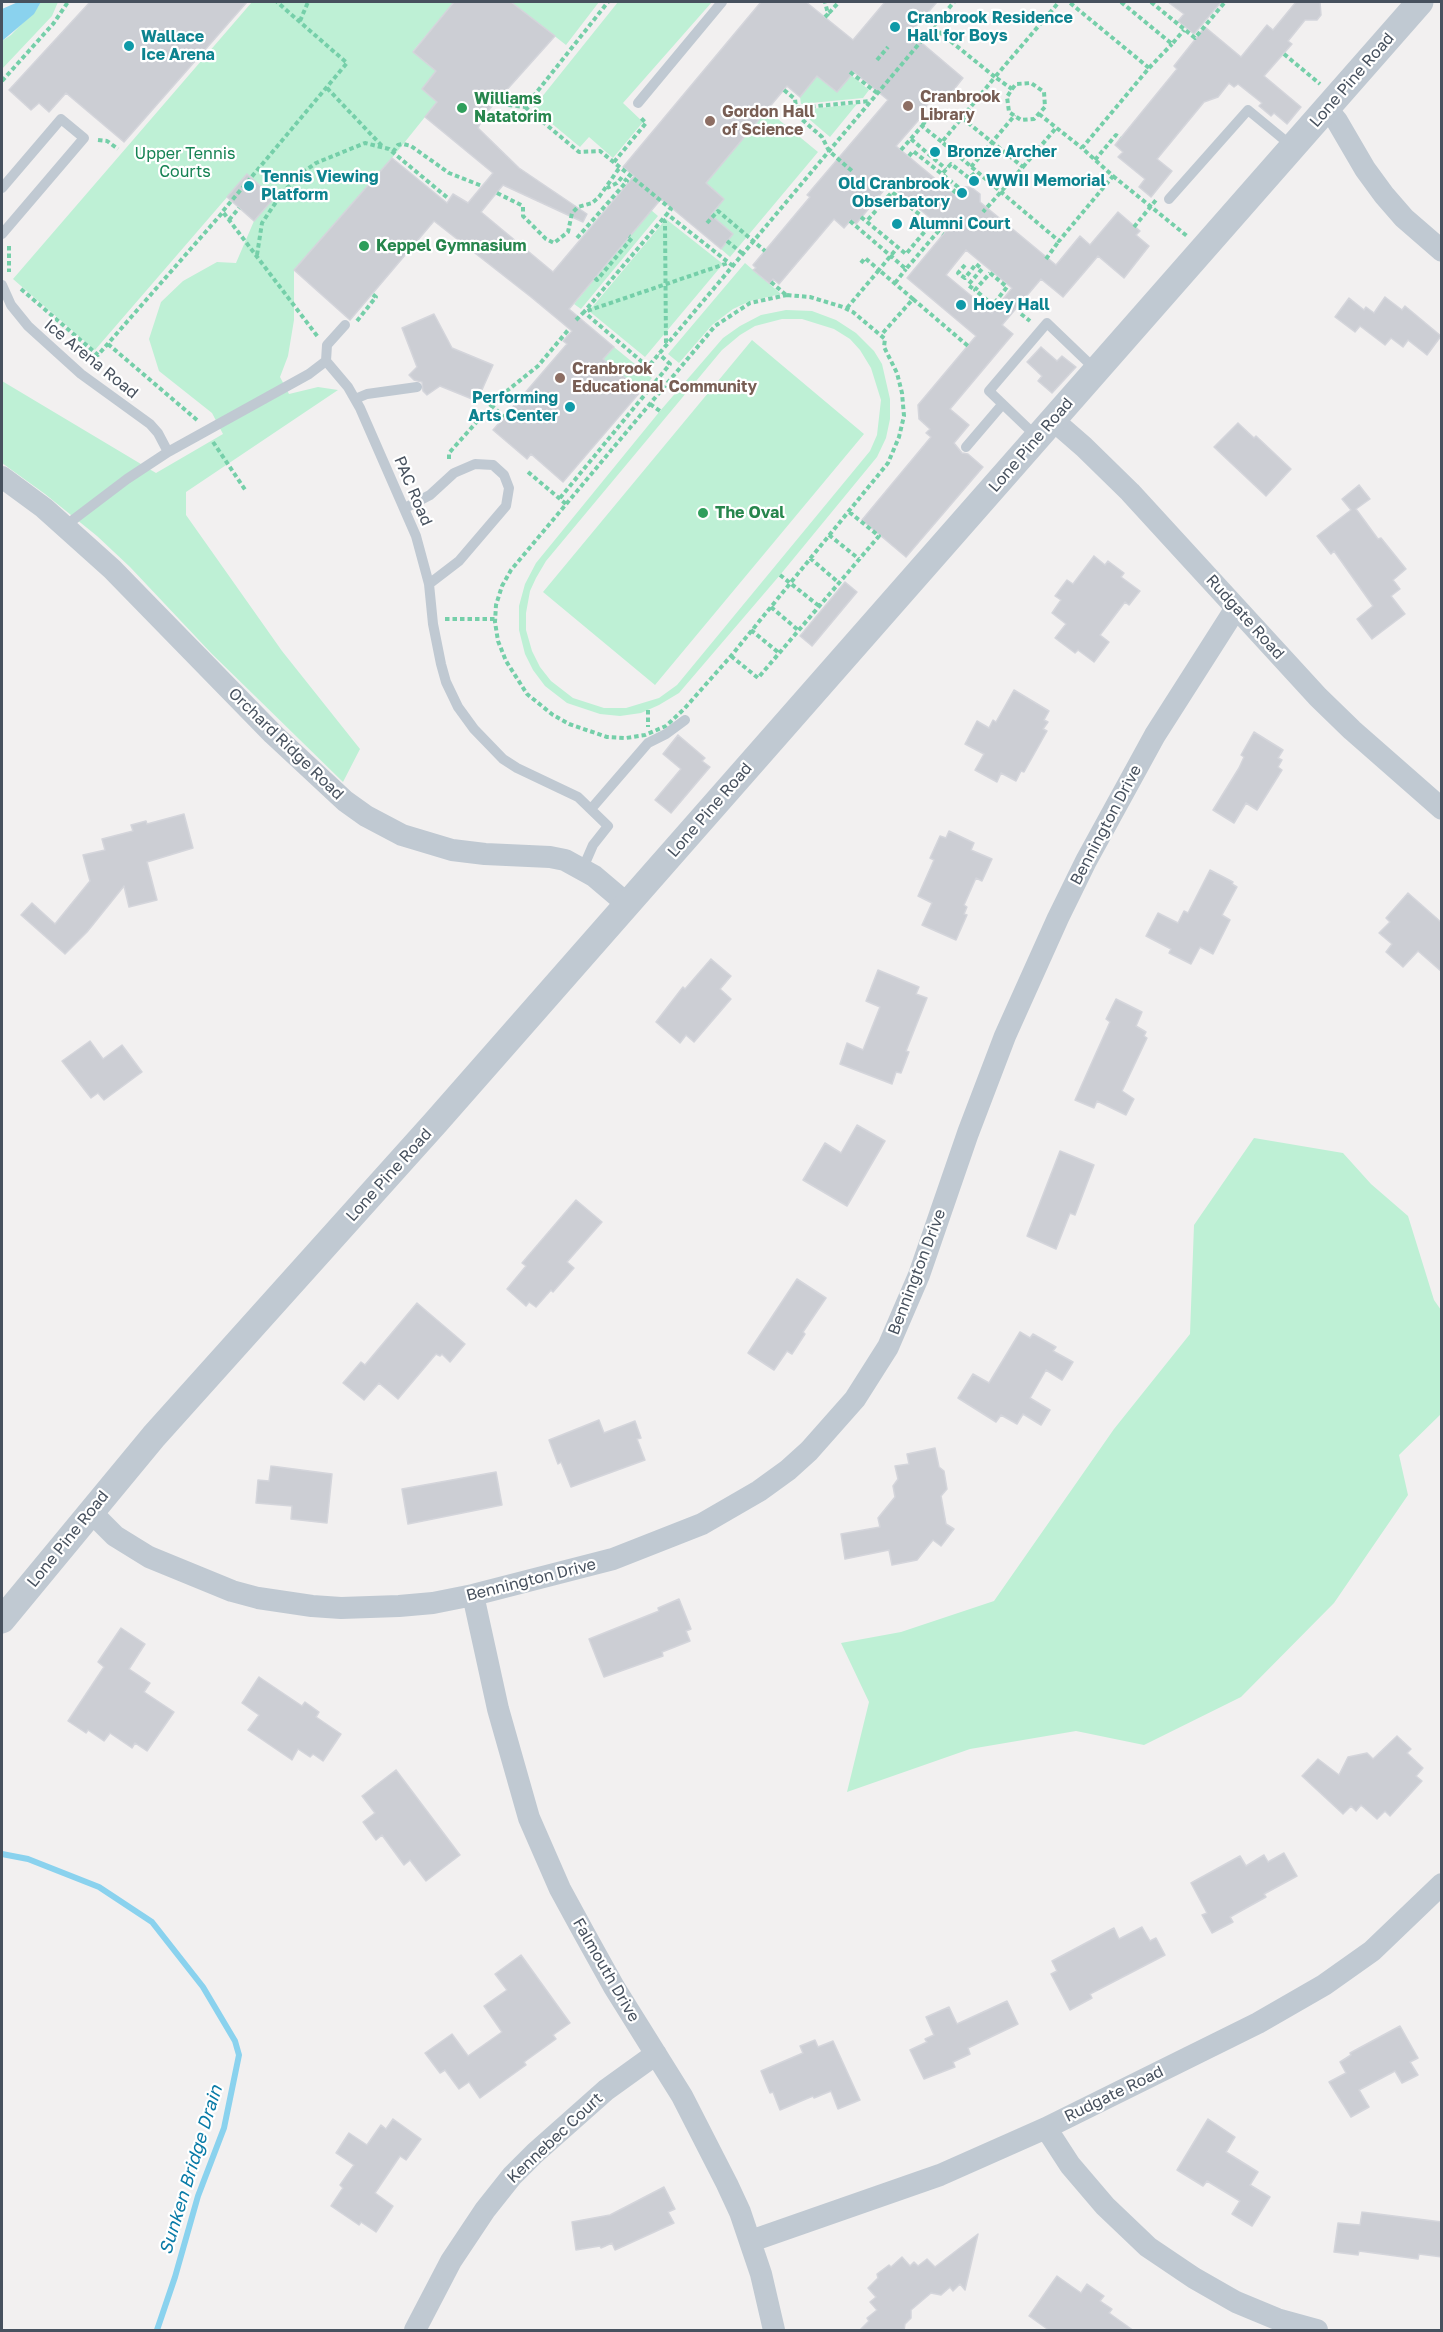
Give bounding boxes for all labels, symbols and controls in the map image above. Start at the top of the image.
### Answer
place label: Cranbrook Residence Hall for Boys [907,8,1073,46]
marker: Cranbrook Residence Hall for Boys [888,20,902,34]
place label: Wallace Ice Arena [141,27,215,65]
street label: Lone Pine Road [1306,29,1398,131]
marker: Wallace Ice Arena [122,39,136,53]
place label: Cranbrook Library [920,87,1001,125]
place label: Williams Natatorim [474,89,552,127]
marker: Cranbrook Library [901,99,915,113]
marker: Williams Natatorim [455,101,469,115]
place label: Gordon Hall of Science [722,102,815,140]
marker: Gordon Hall of Science [703,114,717,128]
place label: Bronze Archer [947,142,1057,162]
park label: Upper Tennis Courts [134,144,236,182]
marker: Bronze Archer [928,145,942,159]
place label: Tennis Viewing Platform [261,167,379,205]
place label: WWII Memorial [986,171,1106,191]
place label: Old Cranbrook Obserbatory [838,174,950,212]
marker: WWII Memorial [967,174,981,188]
marker: Tennis Viewing Platform [242,179,256,193]
marker: Old Cranbrook Obserbatory [955,186,969,200]
place label: Alumni Court [909,214,1011,234]
marker: Alumni Court [890,217,904,231]
place label: Keppel Gymnasium [376,236,526,256]
marker: Keppel Gymnasium [357,239,371,253]
place label: Hoey Hall [973,295,1050,315]
marker: Hoey Hall [954,298,968,312]
street label: Ice Arena Road [40,315,142,403]
place label: Cranbrook Educational Community [572,359,757,397]
marker: Cranbrook Educational Community [553,371,567,385]
place label: Performing Arts Center [468,388,558,426]
street label: Lone Pine Road [985,394,1077,496]
marker: Performing Arts Center [563,400,577,414]
street label: PAC Road [390,453,436,529]
place label: The Oval [715,503,785,523]
marker: The Oval [696,506,710,520]
street label: Rudgate Road [1202,571,1288,663]
street label: Orchard Ridge Road [224,684,348,804]
street label: Lone Pine Road [664,759,756,861]
street label: Bennington Drive [1066,762,1146,888]
street label: Lone Pine Road [342,1124,436,1226]
street label: Bennington Drive [884,1206,950,1338]
street label: Lone Pine Road [23,1487,113,1591]
street label: Bennington Drive [464,1555,598,1605]
street label: Falmouth Drive [569,1915,643,2025]
street label: Rudgate Road [1061,2062,1167,2126]
water label: Sunken Bridge Drain [155,2083,227,2257]
street label: Kennebec Court [503,2089,607,2187]

